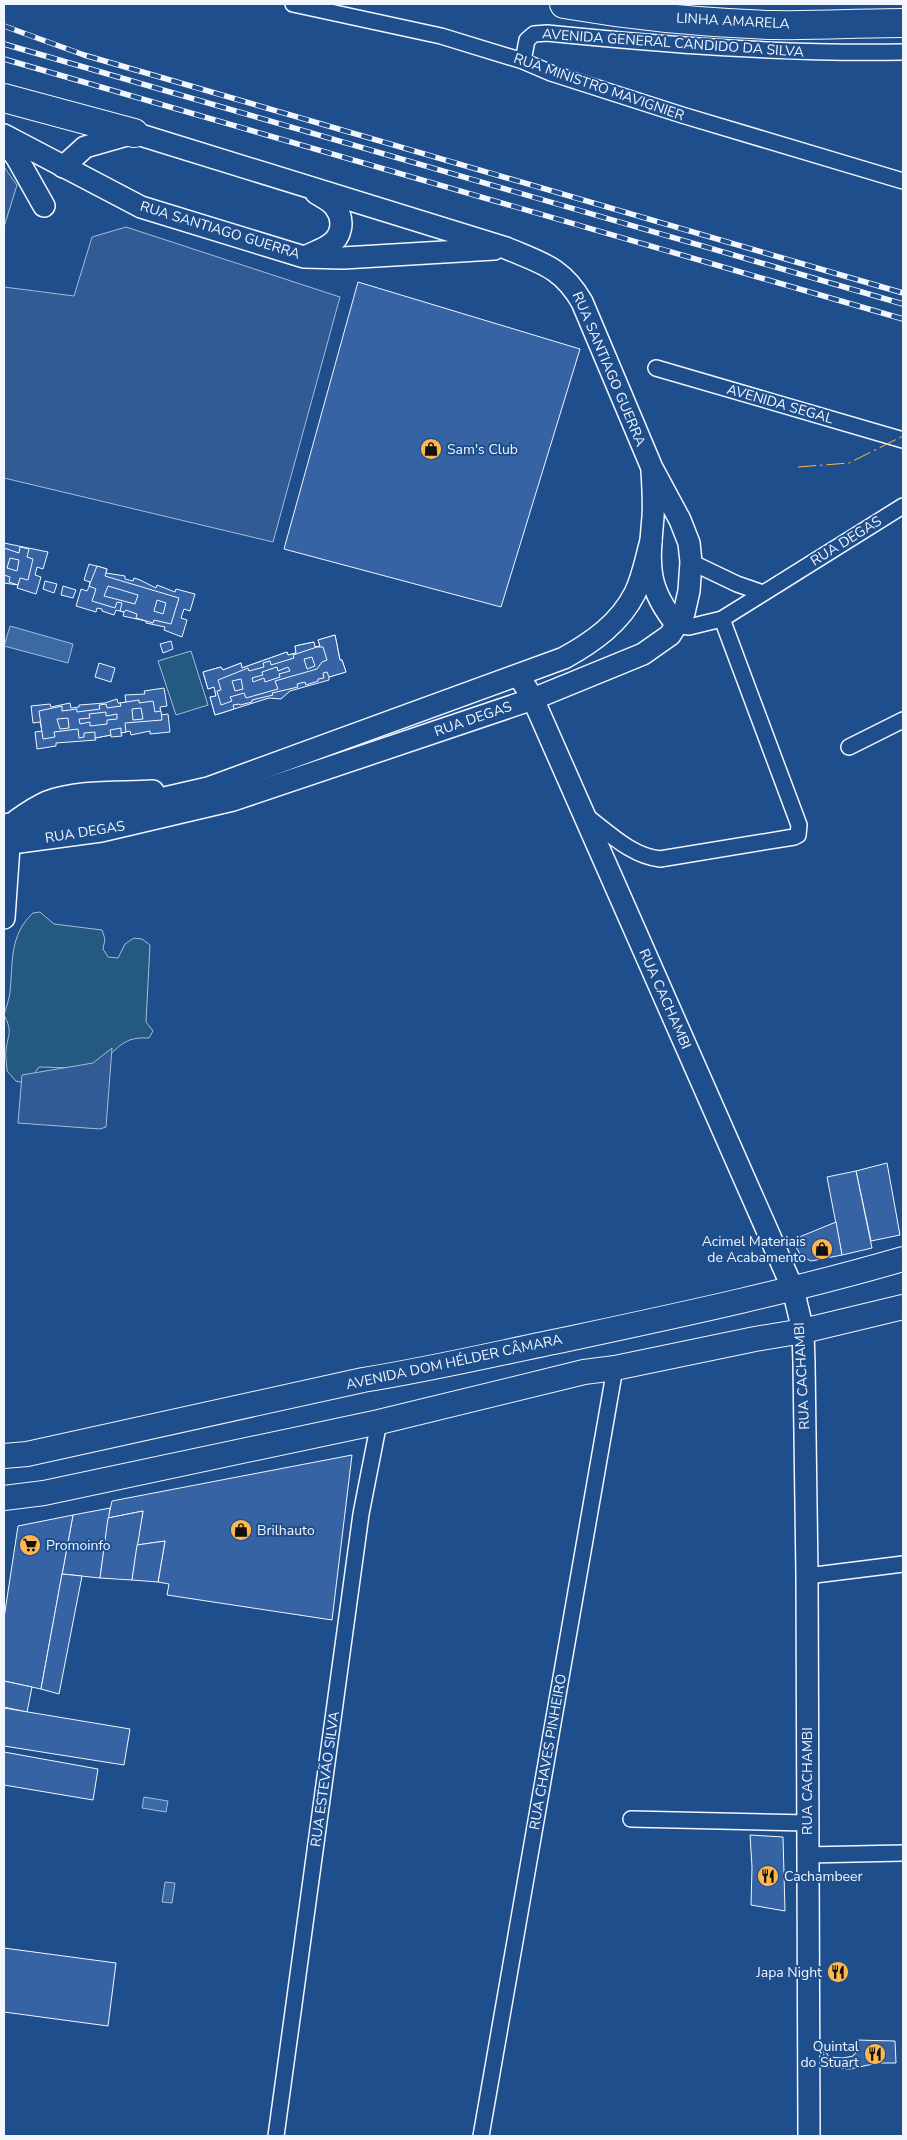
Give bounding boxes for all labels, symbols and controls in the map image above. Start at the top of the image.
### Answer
street label: LINHA AMARELA [676,9,790,33]
street label: AVENIDA GENERAL CANDIDO DA SILVA [541,24,805,62]
street label: RUA MINISTRO MAVIGNIER [511,49,687,125]
street label: RUA SANTIAGO GUERRA [138,197,302,263]
street label: RUA SANTIAGO GUERRA [568,289,650,449]
street label: AVENIDA SEGAL [725,380,836,428]
shop icon: Sam's Club [419,437,443,461]
place label: Sam's Club [447,440,518,459]
street label: RUA DEGAS [807,511,886,570]
street label: RUA DEGAS [432,697,515,741]
street label: RUA DEGAS [44,816,127,848]
street label: RUA CACHAMBI [634,946,696,1052]
place label: Acimel Materiais de Acabamento [702,1232,806,1267]
shop icon: Acimel Materiais de Acabamento [810,1237,834,1261]
street label: RUA CACHAMBI [790,1322,814,1430]
street label: AVENIDA DOM HÉLDER CÂMARA [344,1330,564,1394]
shop icon: Brilhauto [229,1518,253,1542]
place label: Brilhauto [257,1521,315,1540]
supermarket icon: Promoinfo [18,1533,42,1557]
place label: Promoinfo [46,1536,111,1555]
street label: RUA CHAVES PINHEIRO [525,1673,571,1831]
street label: RUA ESTEVÃO SILVA [306,1710,344,1848]
street label: RUA CACHAMBI [798,1727,817,1835]
restaurant icon: Cachambeer [756,1864,780,1888]
place label: Cachambeer [784,1867,863,1886]
restaurant icon: Japa Night [826,1960,850,1984]
place label: Japa Night [755,1963,822,1982]
place label: Quintal do Stuart [800,2037,860,2072]
restaurant icon: Quintal do Stuart [863,2042,887,2066]

